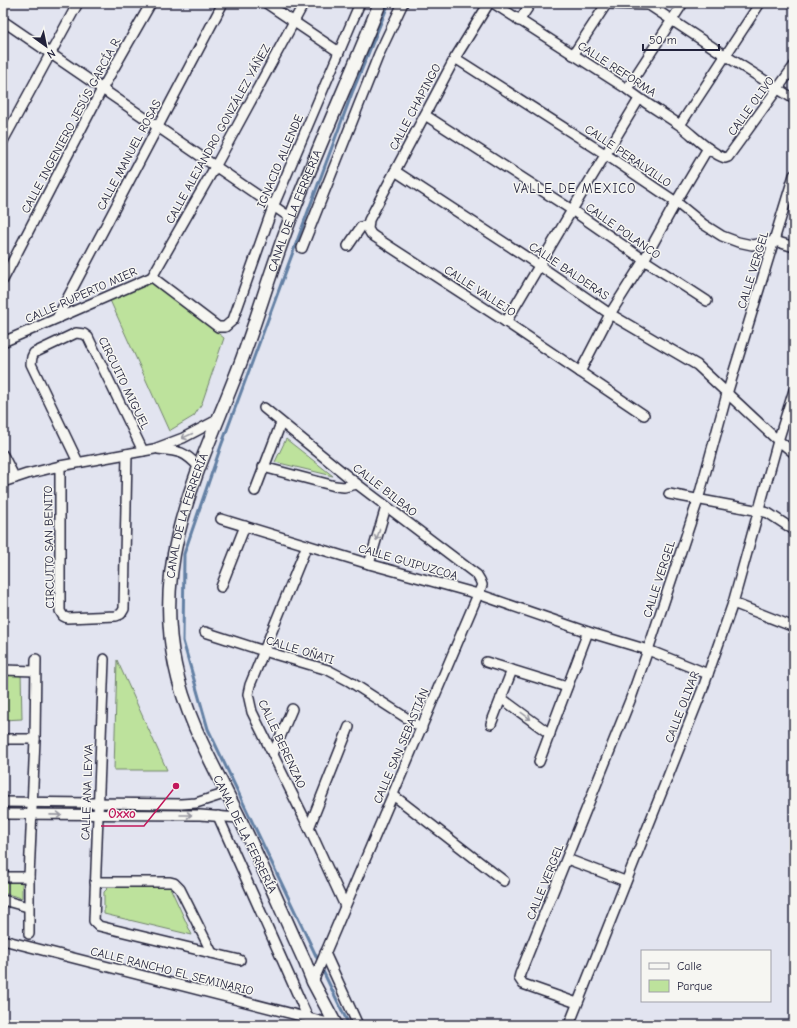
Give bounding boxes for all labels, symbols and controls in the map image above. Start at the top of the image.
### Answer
north arrow [26,26,66,66]
scale bar [643,26,719,52]
text: 50 m [649,33,677,47]
street label: CALLE INGENIERO JESÚS GARCÍA R. [18,34,124,216]
street label: CALLE REFORMA [575,38,659,100]
street label: CALLE ALEJANDRO GONZÁLEZ YÁÑEZ [163,42,273,226]
street label: CALLE CHAPINGO [386,61,444,153]
street label: CALLE OLIVO [725,73,777,138]
street label: CALLE MANUEL ROSAS [94,97,164,213]
street label: IGNACIO ALLENDE [254,112,306,210]
street label: CALLE PERALVILLO [582,122,674,190]
street label: CANAL DE LA FERRERÍA [265,148,325,274]
district label: VALLE DE MEXICO [514,181,636,196]
street label: CALLE POLANCO [583,200,663,262]
street label: CALLE VERGEL [735,230,771,310]
street label: CALLE BALDERAS [526,239,612,303]
street label: CALLE VALLEJO [442,263,519,320]
street label: CALLE RUPERTO MIER [23,264,139,326]
street label: CIRCUITO MIGUEL [95,334,153,432]
one-way arrow [182,433,194,440]
street label: CANAL DE LA FERRERÍA [164,451,211,579]
street label: CALLE BILBAO [350,461,420,520]
street label: CIRCUITO SAN BENITO [41,485,57,609]
one-way arrow [374,529,381,542]
street label: CALLE VERGEL [640,539,678,619]
street label: CALLE GUIPUZCOA [357,541,459,583]
street label: CALLE OÑATI [264,633,336,667]
street label: CALLE OLIVAR [662,669,702,745]
street label: CALLE SAN SEBASTIÁN [370,686,432,806]
street label: CALLE BERENZAO [255,697,309,791]
one-way arrow [520,712,531,720]
street label: CALLE ANA LEYVA [78,744,96,840]
street label: CANAL DE LA FERRERÍA [210,773,280,895]
callout: Oxxo [101,801,144,826]
text: Oxxo [108,806,136,821]
one-way arrow [49,811,62,819]
one-way arrow [179,811,192,819]
street label: CALLE VERGEL [523,842,567,922]
street label: CALLE RANCHO EL SEMINARIO [89,944,255,998]
legend [641,950,771,1002]
text: Calle [677,959,702,973]
text: Parque [677,979,712,993]

